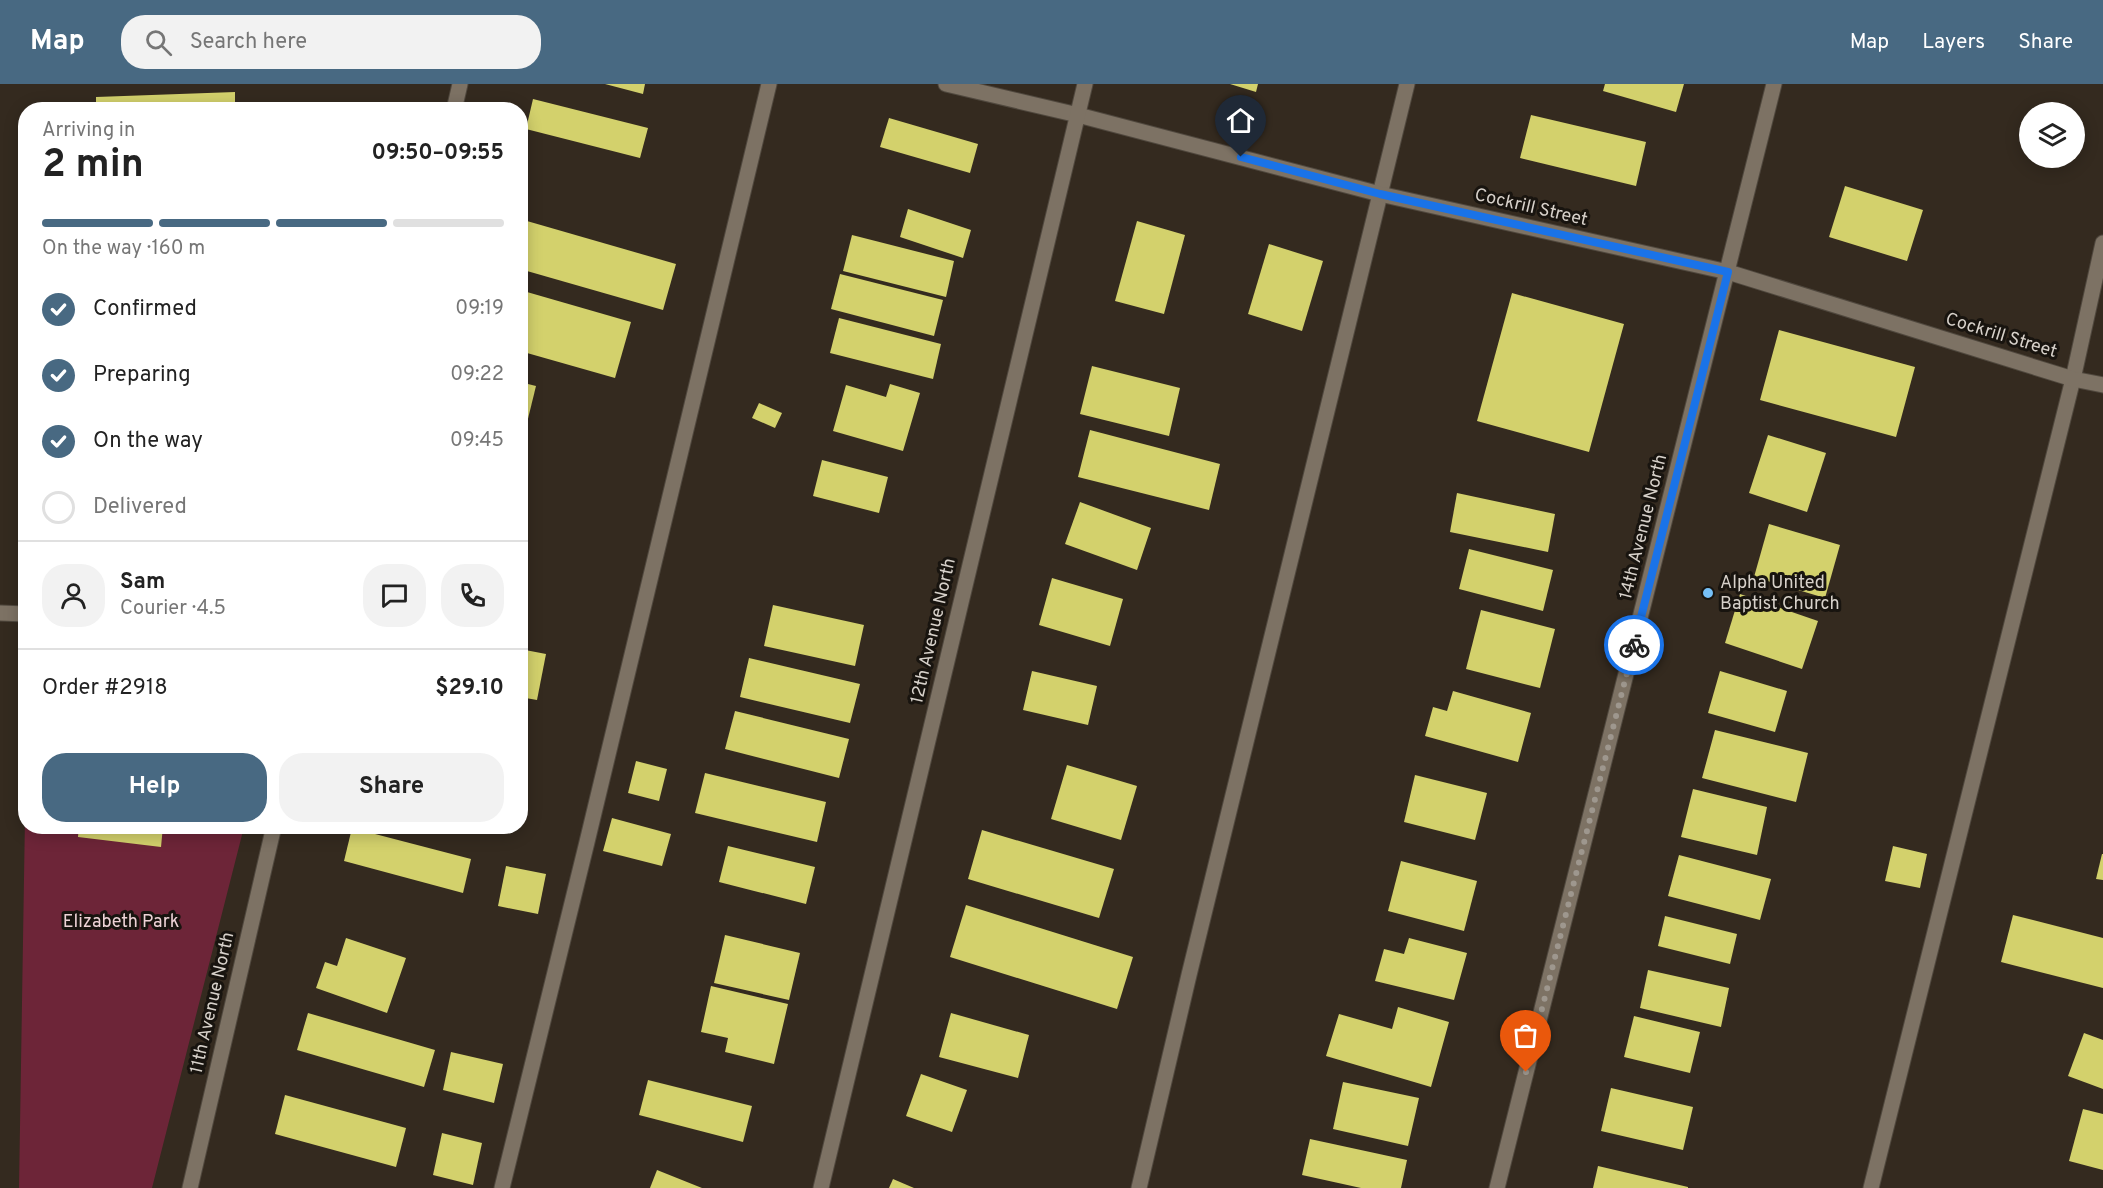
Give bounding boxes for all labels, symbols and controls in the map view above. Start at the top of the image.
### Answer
search box [121,15,541,69]
text: Map [30,24,85,60]
icon: search [142,26,175,59]
text: Search here [190,29,307,56]
text: Map [1850,29,1889,56]
text: Layers [1922,29,1985,56]
text: Share [2018,29,2073,56]
pin [1215,95,1266,157]
map controls [2019,102,2085,168]
button: layers [2019,102,2085,168]
icon: home [1224,104,1257,137]
text: Arriving in [42,118,135,144]
text: 09:50–09:55 [372,140,504,167]
text: 2 min [42,142,144,191]
street label: Cockrill Street [1472,184,1590,232]
text: On the way · 160 m [42,236,205,262]
icon: check [42,293,75,326]
text: Confirmed [93,296,197,323]
text: 09:19 [455,296,504,322]
street label: Cockrill Street [1942,308,2060,364]
icon: check [42,359,75,392]
text: Preparing [93,362,191,389]
text: 09:22 [450,362,504,388]
icon: check [42,425,75,458]
text: On the way [93,428,203,455]
text: 09:45 [450,428,504,454]
street label: 14th Avenue North [1615,452,1673,602]
text: Delivered [93,494,187,521]
street label: 12th Avenue North [906,556,962,706]
button: person [42,564,105,627]
button: chat [363,564,426,627]
button: phone [441,564,504,627]
text: Sam [120,569,165,596]
place label: Alpha United Baptist Church [1720,572,1840,616]
marker: Alpha United Baptist Church [1701,586,1715,600]
text: Courier · 4.5 [120,596,226,622]
courier [1604,615,1664,675]
icon: bike [1618,629,1651,662]
text: Order #2918 [42,675,168,702]
text: $29.10 [435,675,504,702]
button: Help [42,753,267,822]
button: Share [279,753,504,822]
park label: Elizabeth Park [63,911,179,934]
street label: 11th Avenue North [186,930,240,1076]
pin [1500,1010,1551,1072]
icon: bag [1509,1019,1542,1052]

